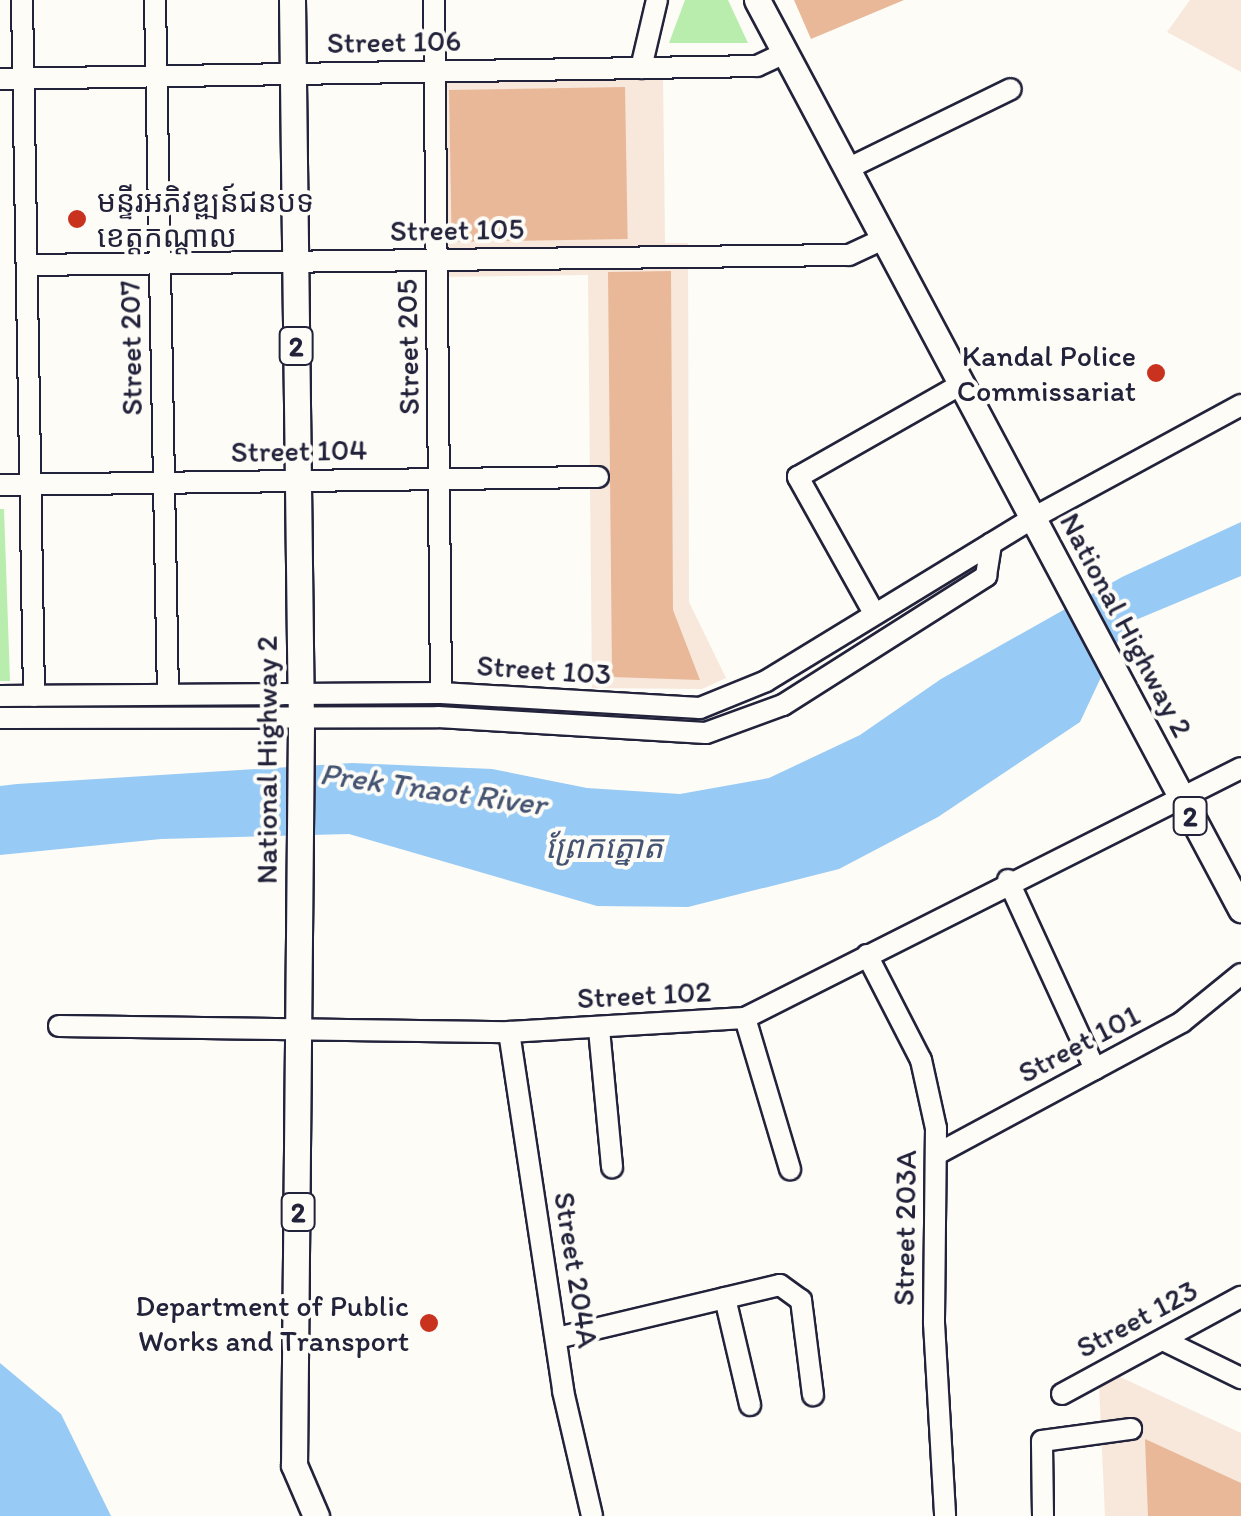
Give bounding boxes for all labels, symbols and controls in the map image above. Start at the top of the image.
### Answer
street label: Street 106 [327,23,461,61]
place label: មន្ទីរអភិវឌ្ឍន៍ជនបទ ខេត្តកណ្តាល [97,184,314,254]
marker: មន្ទីរអភិវឌ្ឍន៍ជនបទ ខេត្តកណ្តាល [66,208,88,230]
street label: Street 105 [390,211,524,249]
street label: Street 205 [389,279,427,415]
street label: Street 207 [112,280,150,416]
road number: 2 [278,323,314,369]
place label: Kandal Police Commissariat [957,338,1136,408]
marker: Kandal Police Commissariat [1145,362,1167,384]
street label: Street 104 [230,432,368,470]
street label: National Highway 2 [1052,507,1200,743]
street label: National Highway 2 [249,636,285,884]
street label: Street 103 [476,647,612,693]
water label: Prek Tnaot River [319,754,547,824]
road number: 2 [1172,793,1208,839]
water label: ព្រែកត្នោត [545,828,663,866]
street label: Street 102 [576,974,712,1016]
street label: Street 101 [1012,997,1146,1091]
street label: Street 203A [886,1150,924,1306]
road number: 2 [280,1189,316,1235]
street label: Street 204A [546,1189,606,1351]
street label: Street 123 [1070,1272,1204,1366]
place label: Department of Public Works and Transport [135,1288,409,1358]
marker: Department of Public Works and Transport [418,1312,440,1334]

